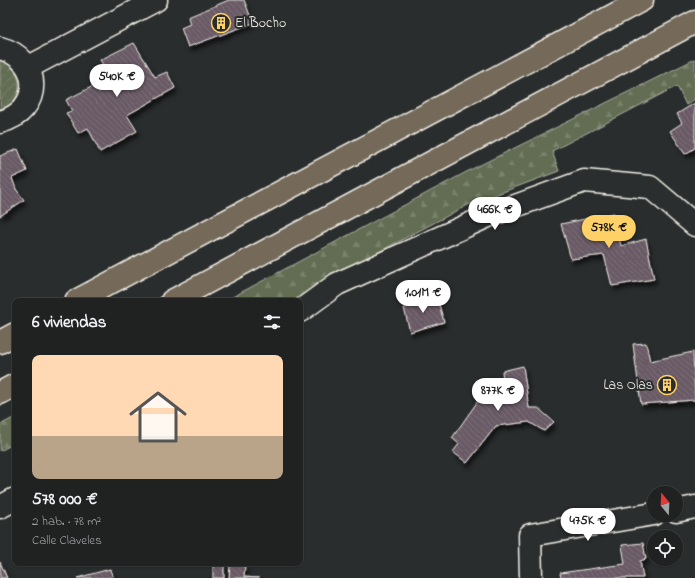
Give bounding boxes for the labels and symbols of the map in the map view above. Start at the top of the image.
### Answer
building icon: El Bocho [210,12,232,34]
place label: El Bocho [235,13,286,34]
pin: 540K € [84,64,150,98]
pin: 466K € [462,197,528,231]
pin: 578K € [576,215,642,249]
pin: 1.01M € [386,280,460,314]
building icon: Las Olas [656,374,678,396]
place label: Las Olas [603,375,653,396]
pin: 877K € [465,378,531,412]
north arrow [647,486,683,522]
pin: 475K € [555,508,621,542]

